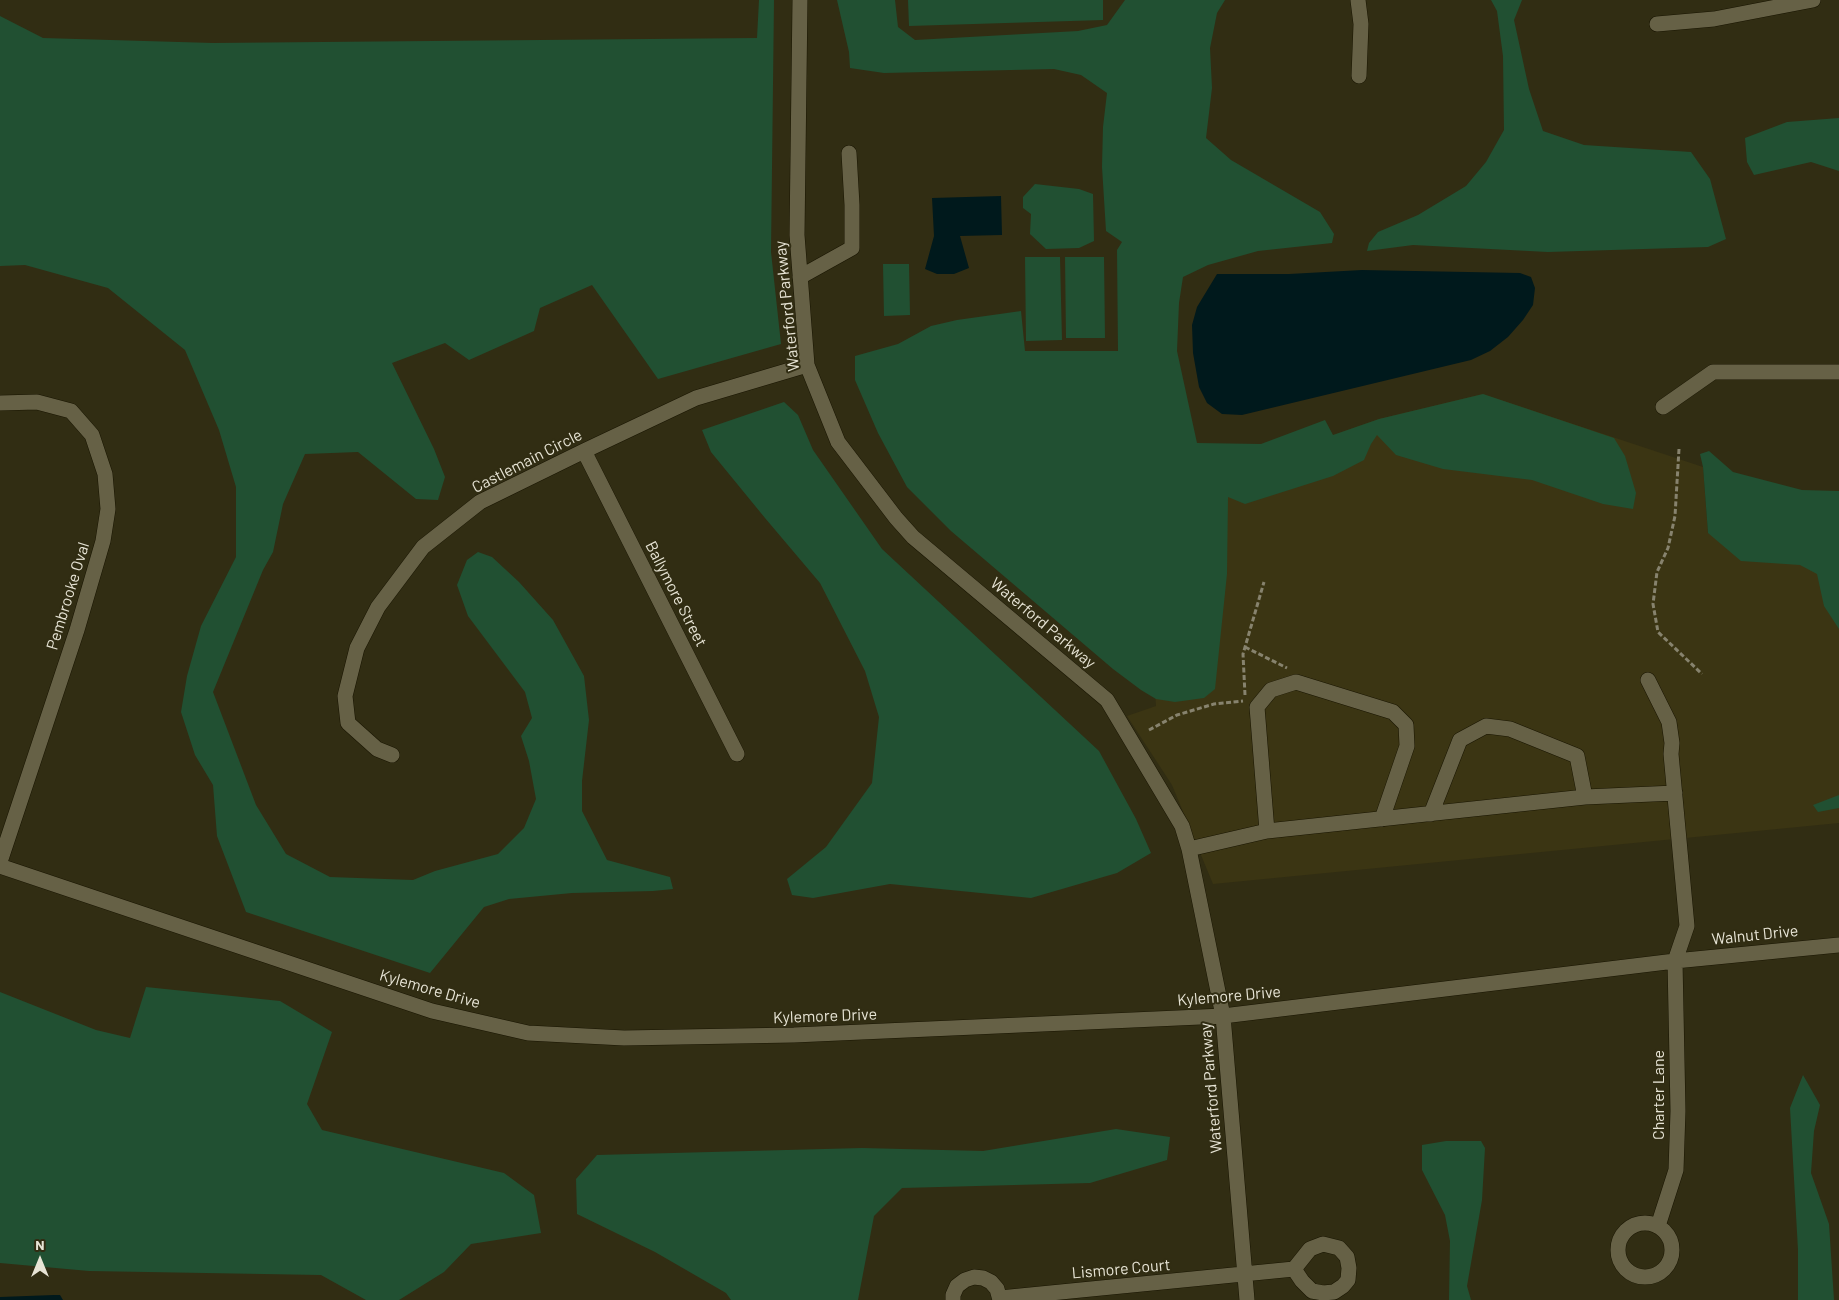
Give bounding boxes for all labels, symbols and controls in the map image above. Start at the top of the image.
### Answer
street label: Waterford Parkway [771,240,803,372]
street label: Castlemain Circle [469,425,585,497]
street label: Ballymore Street [641,538,711,650]
street label: Pembrooke Oval [43,540,93,652]
street label: Waterford Parkway [987,573,1099,673]
street label: Walnut Drive [1711,921,1799,949]
street label: Kylemore Drive [377,965,483,1013]
street label: Kylemore Drive [1176,982,1282,1010]
street label: Kylemore Drive [773,1005,877,1027]
street label: Waterford Parkway [1196,1022,1226,1154]
street label: Charter Lane [1649,1050,1669,1140]
north arrow [15,1235,65,1285]
text: N [35,1236,45,1253]
street label: Lismore Court [1071,1255,1171,1283]

